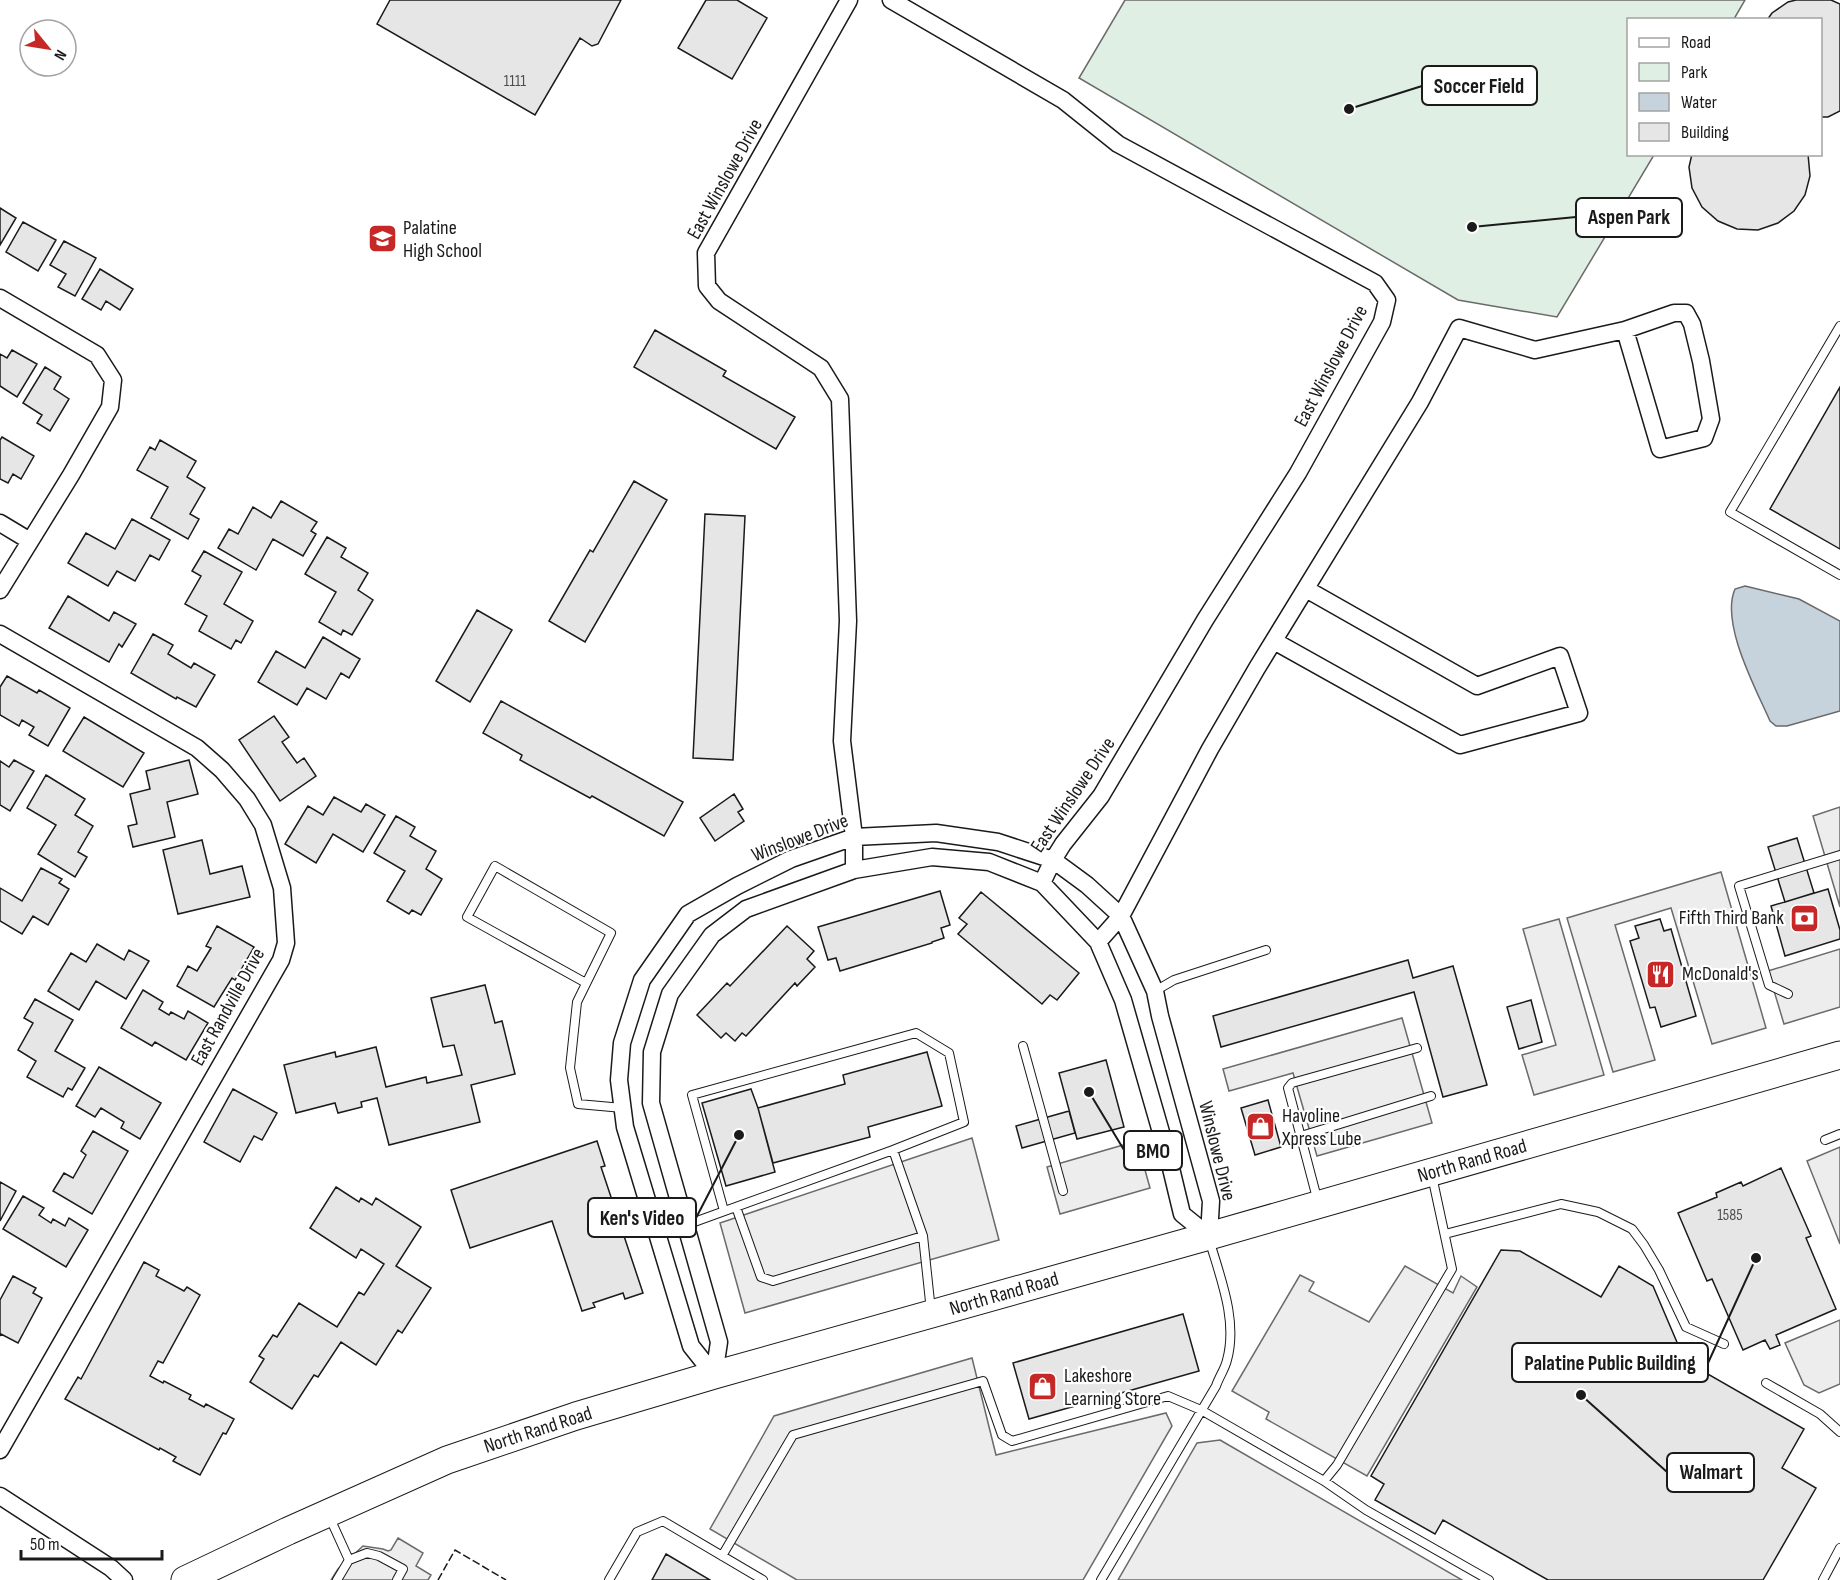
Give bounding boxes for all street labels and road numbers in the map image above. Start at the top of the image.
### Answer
street label: East Winslowe Drive [682,115,768,243]
street label: East Winslowe Drive [1289,301,1373,431]
street label: East Winslowe Drive [1026,733,1120,857]
street label: Winslowe Drive [748,809,852,867]
street label: East Randville Drive [186,944,270,1070]
street label: Winslowe Drive [1193,1099,1241,1203]
street label: North Rand Road [1415,1134,1529,1188]
street label: North Rand Road [947,1267,1061,1321]
street label: North Rand Road [481,1401,595,1459]

